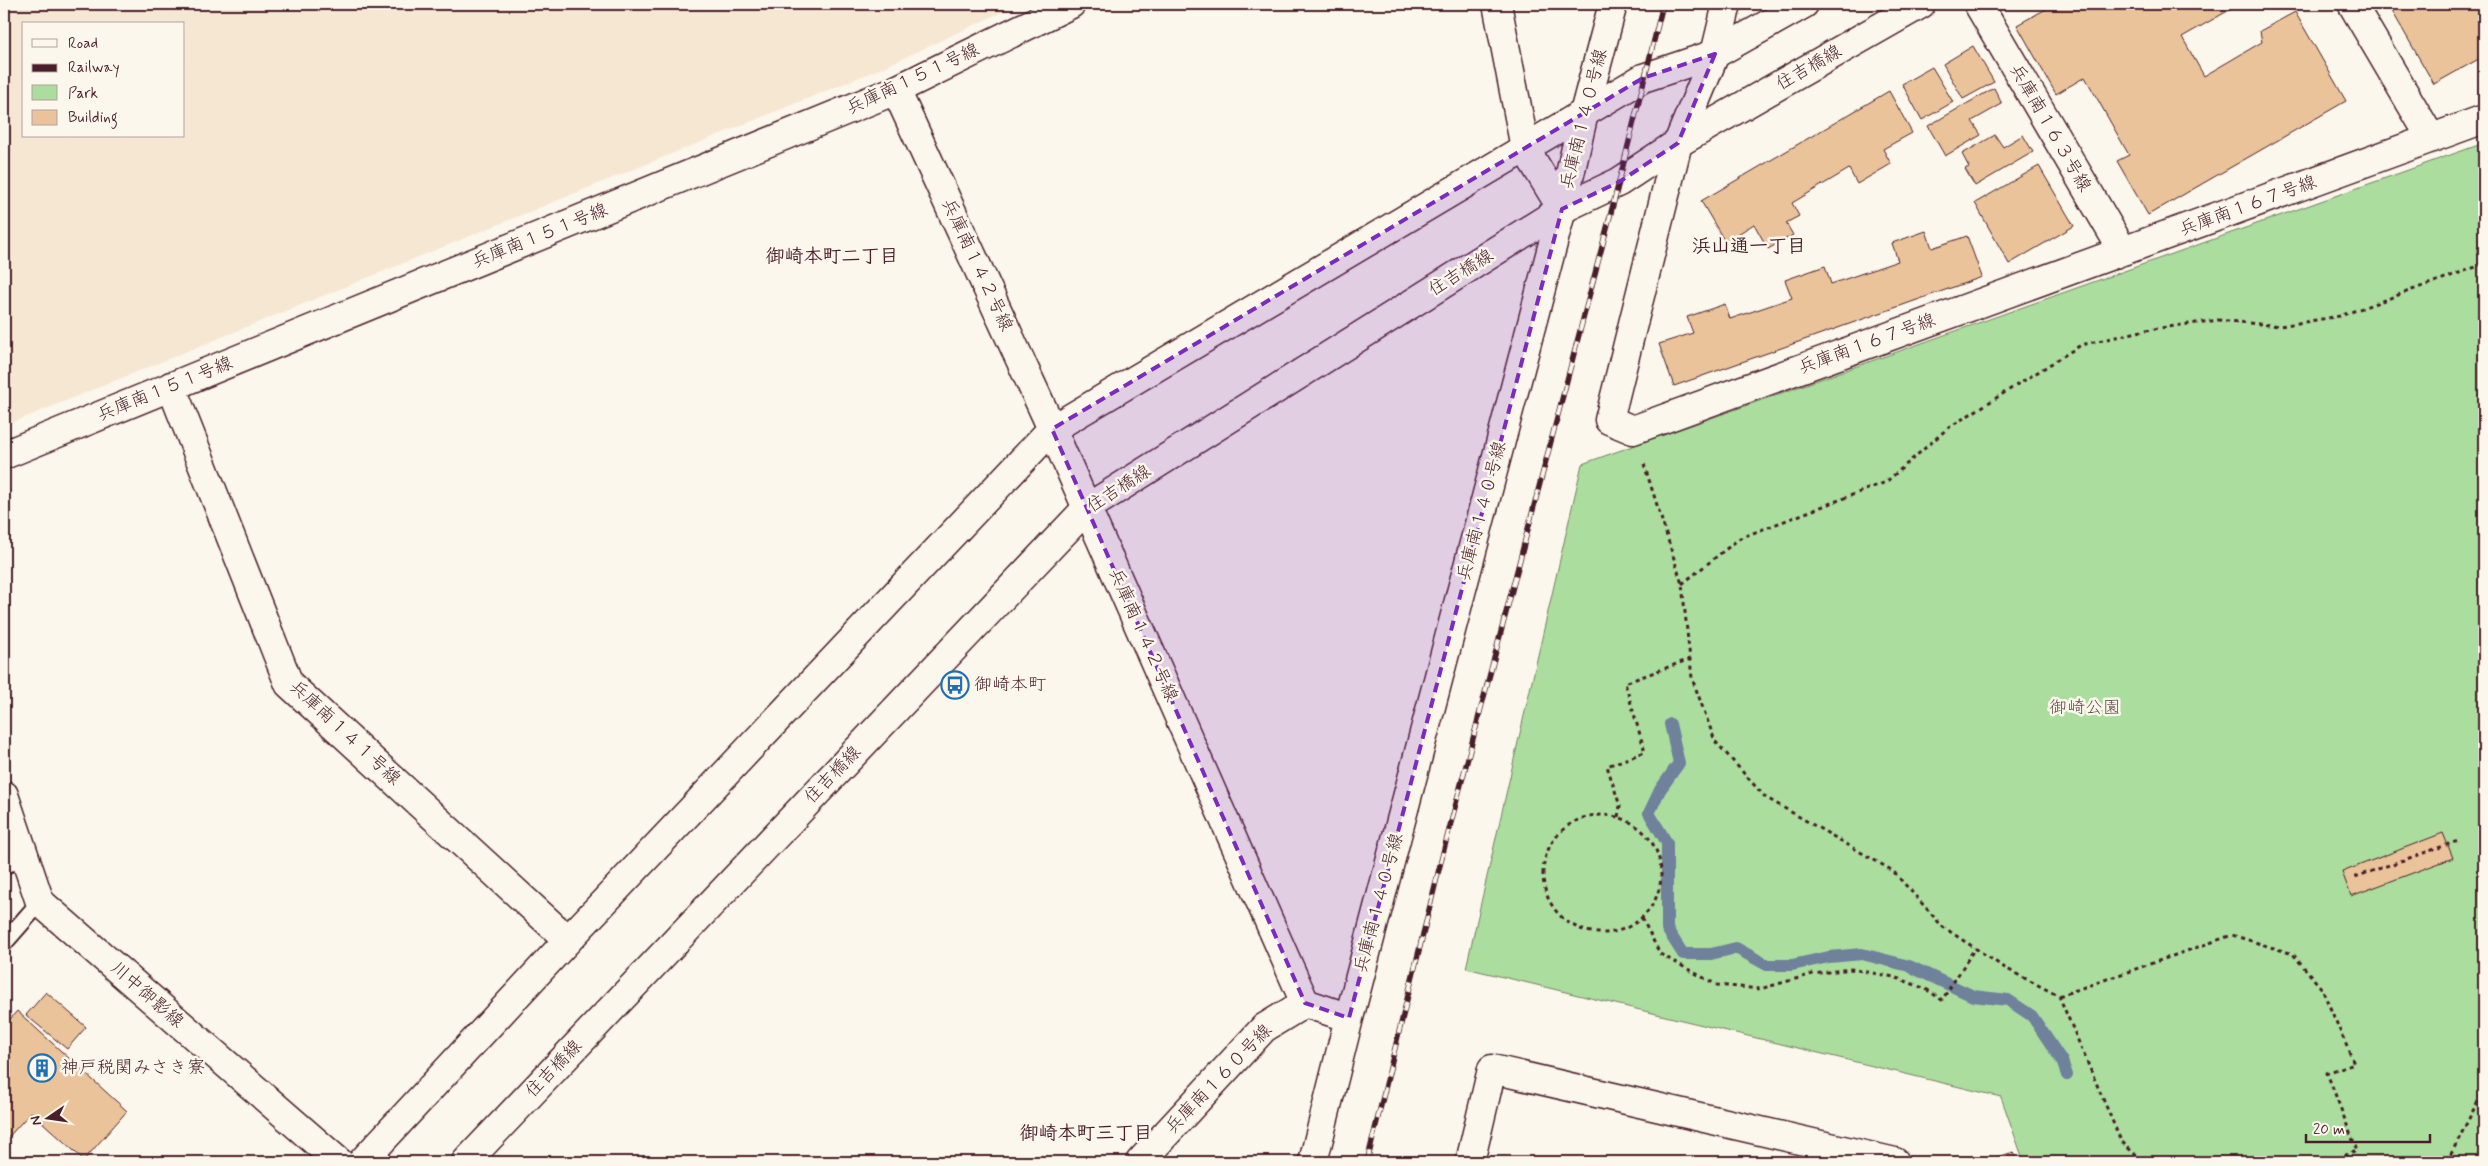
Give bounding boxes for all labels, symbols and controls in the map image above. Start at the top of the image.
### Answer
legend [22,22,185,138]
text: Road [68,34,98,54]
street label: 兵庫南１５１号線 [843,38,983,120]
street label: 住吉橋線 [1772,40,1846,96]
street label: 兵庫南１４０号線 [1555,46,1613,192]
text: Railway [68,58,120,78]
street label: 兵庫南１６３号線 [2004,60,2096,196]
text: Park [68,84,98,104]
text: Building [68,108,118,129]
street label: 兵庫南１６７号線 [2176,170,2320,242]
street label: 兵庫南１４２号線 [936,195,1018,335]
street label: 兵庫南１５１号線 [469,198,611,274]
district label: 浜山通一丁目 [1692,234,1806,259]
district label: 御崎本町二丁目 [765,244,899,269]
street label: 住吉橋線 [1424,244,1498,302]
street label: 兵庫南１６７号線 [1795,308,1939,380]
street label: 兵庫南１５１号線 [94,351,236,427]
street label: 兵庫南１４０号線 [1452,438,1512,584]
street label: 住吉橋線 [1082,459,1156,519]
street label: 兵庫南１４２号線 [1103,564,1183,706]
bus stop icon: 御崎本町 [940,670,970,700]
place label: 御崎本町 [974,673,1046,697]
street label: 兵庫南１４１号線 [284,675,406,791]
park label: 御崎公園 [2049,696,2121,720]
street label: 住吉橋線 [799,741,867,809]
street label: 兵庫南１４０号線 [1349,830,1409,976]
street label: 川中御影線 [105,956,189,1034]
street label: 兵庫南１６０号線 [1160,1019,1278,1139]
street label: 住吉橋線 [520,1035,588,1103]
building icon: 神戸税関みさき寮 [27,1053,57,1083]
place label: 神戸税関みさき寮 [61,1056,205,1080]
north arrow [22,1094,72,1144]
scale bar [2306,1111,2429,1143]
text: N [26,1114,46,1127]
text: 20 m [2313,1120,2345,1140]
district label: 御崎本町三丁目 [1019,1121,1153,1146]

